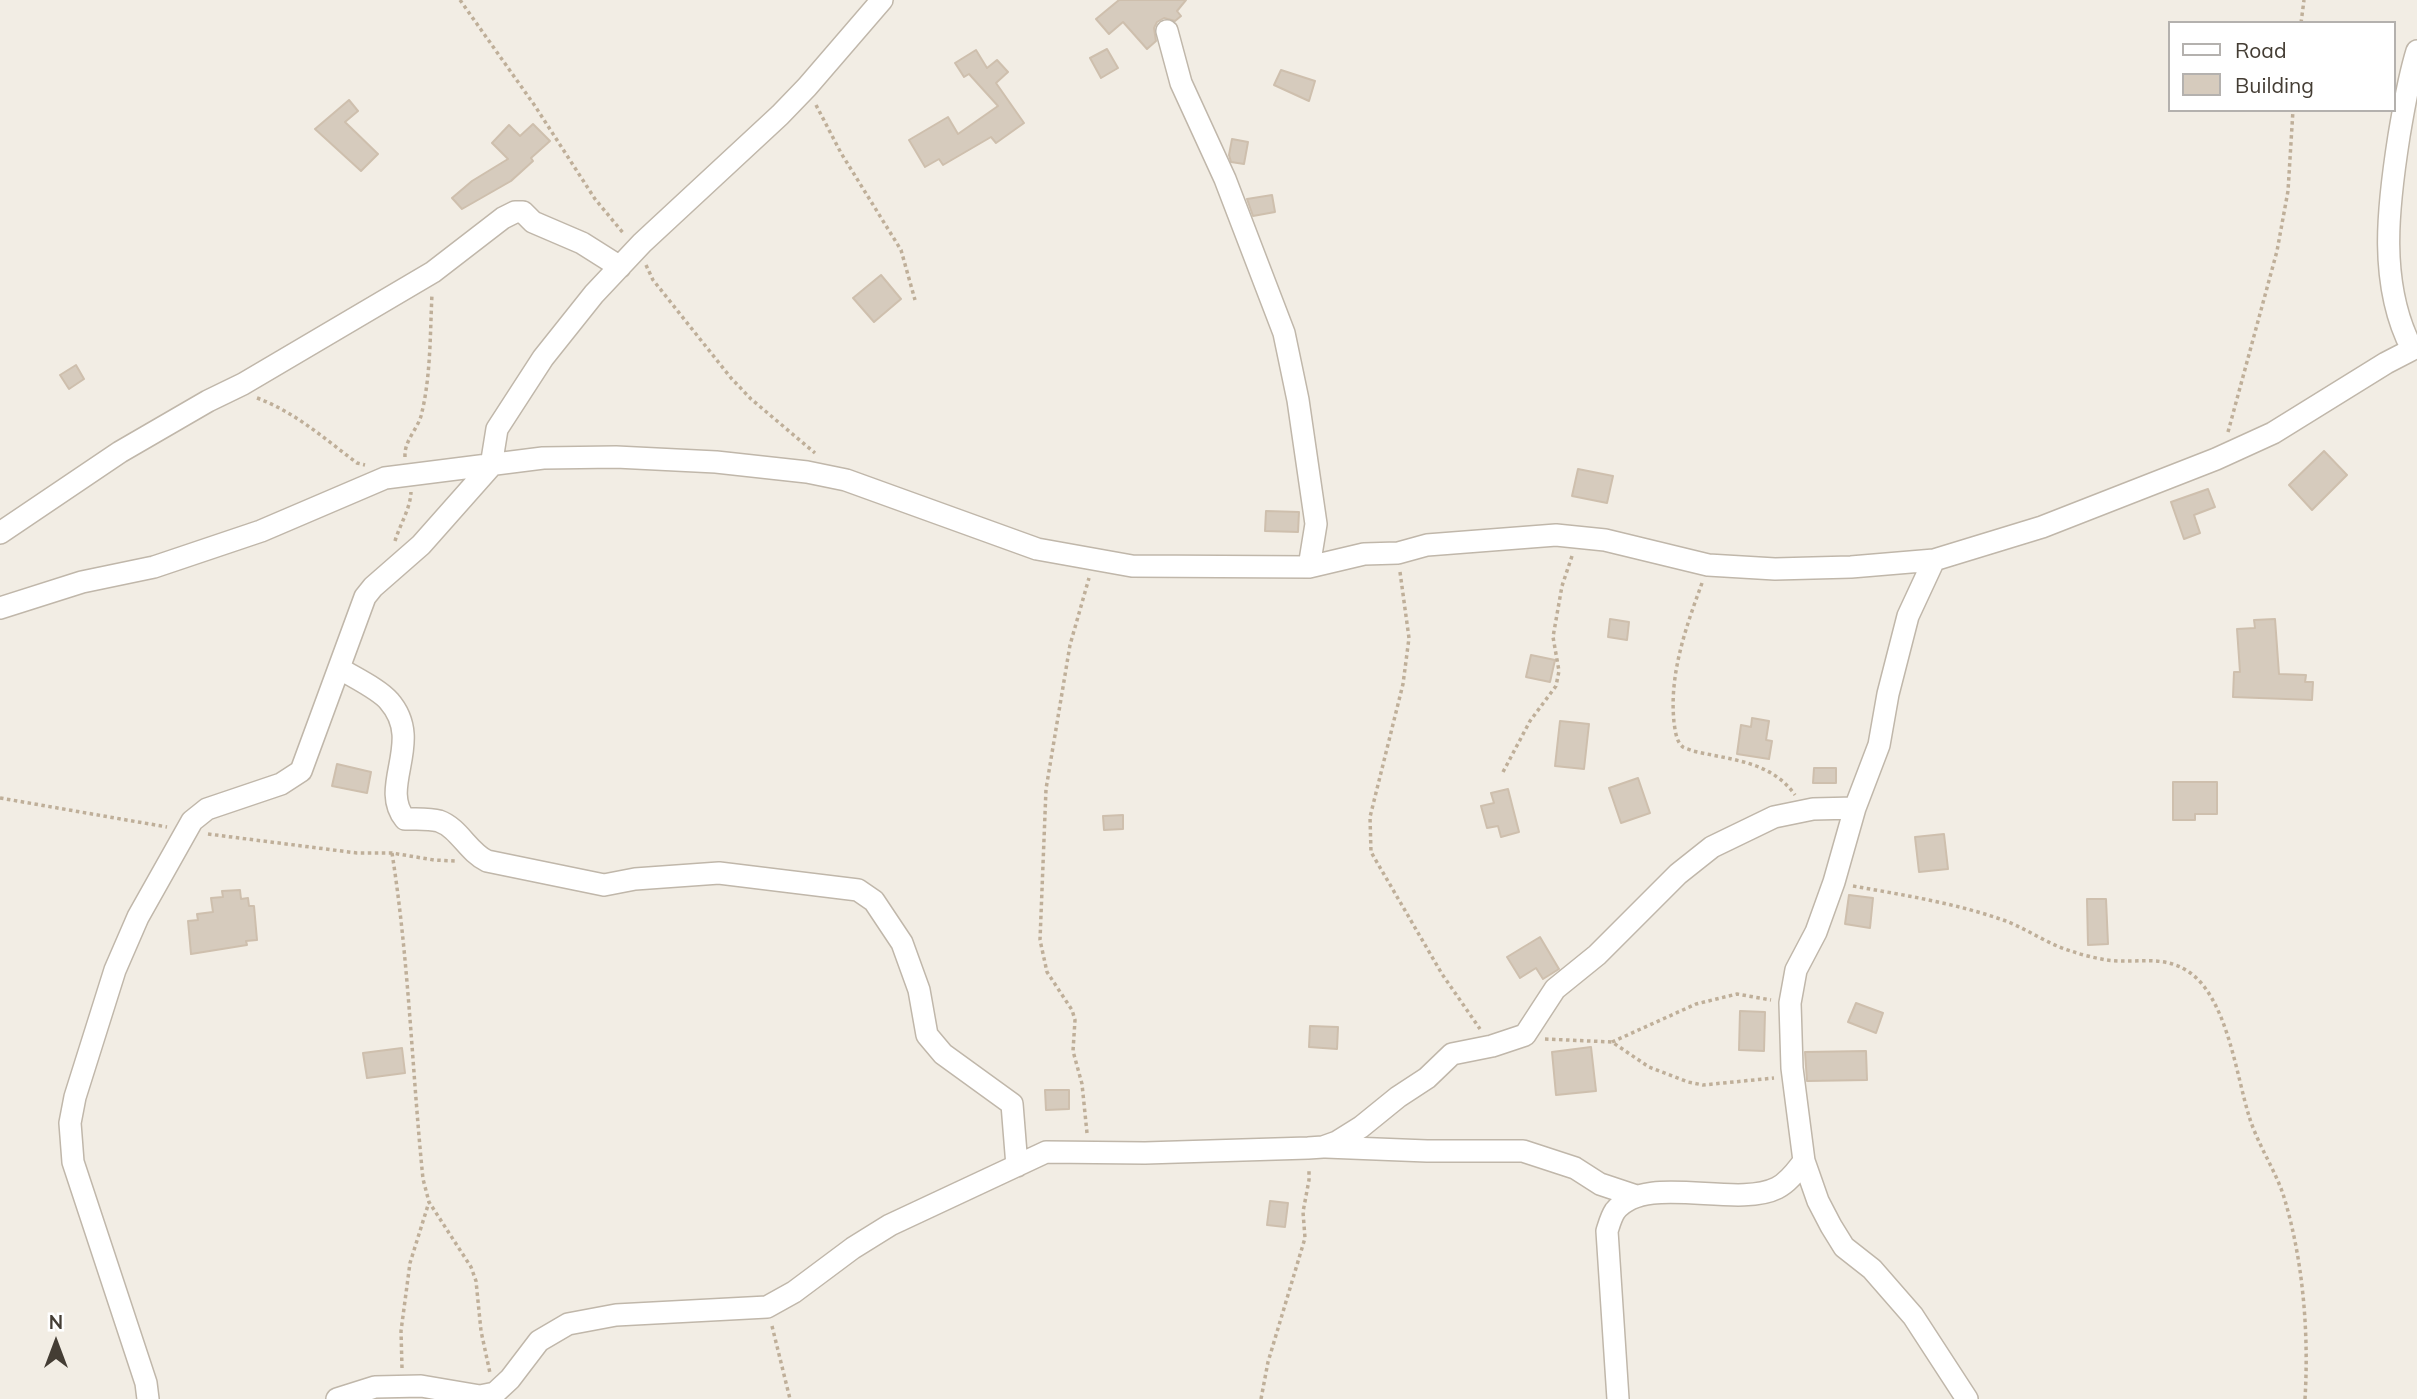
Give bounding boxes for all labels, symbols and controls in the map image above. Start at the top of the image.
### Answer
legend [2168,21,2396,112]
text: Road [2235,37,2286,63]
text: Building [2235,72,2314,98]
north arrow [21,1308,91,1378]
text: N [49,1310,63,1334]

